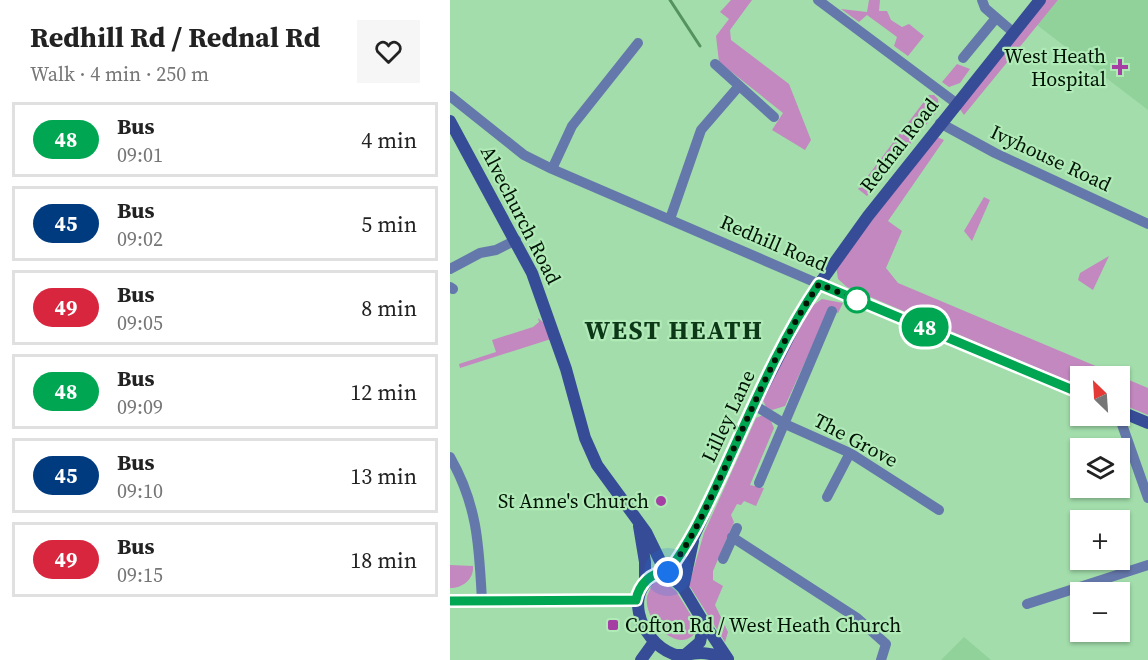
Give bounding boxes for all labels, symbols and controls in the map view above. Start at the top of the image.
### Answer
text: Redhill Rd / Rednal Rd [30,18,320,56]
button: heart [357,20,420,83]
place label: West Heath Hospital [1004,42,1106,93]
marker: West Heath Hospital [1111,58,1129,76]
text: Walk · 4 min · 250 m [30,60,209,88]
street label: Rednal Road [853,91,945,198]
text: Bus [117,111,154,141]
street label: Ivyhouse Road [986,118,1116,198]
text: 48 [55,125,77,154]
text: 4 min [361,125,417,155]
text: 09:01 [117,141,163,169]
street label: Alvechurch Road [474,141,568,290]
text: Bus [117,195,154,225]
street label: Redhill Road [716,208,833,278]
text: 45 [55,209,77,238]
text: 5 min [361,209,417,239]
text: 09:02 [117,225,163,253]
text: Bus [117,279,154,309]
unlabelled marker [844,287,870,313]
text: 49 [55,293,77,322]
text: 8 min [361,293,417,323]
line badge: 48 [898,308,952,346]
text: 09:05 [117,309,163,337]
district label: WEST HEATH [585,312,763,348]
text: 48 [914,313,936,342]
text: Bus [117,363,154,393]
street label: Lilley Lane [694,365,762,467]
north arrow [1070,366,1130,426]
map controls [1070,366,1130,642]
text: 48 [55,377,77,406]
text: 12 min [350,377,417,407]
text: 09:09 [117,393,163,421]
street label: The Grove [809,406,903,474]
button: layers [1070,438,1130,498]
text: Bus [117,447,154,477]
text: 45 [55,461,77,490]
text: 13 min [350,461,417,491]
text: 09:10 [117,477,163,505]
place label: St Anne's Church [498,487,649,515]
marker: St Anne's Church [654,494,668,508]
button: + [1070,510,1130,570]
text: Bus [117,531,154,561]
text: 49 [55,545,77,574]
text: 18 min [350,545,417,575]
your location [653,557,683,587]
text: 09:15 [117,561,163,589]
button: − [1070,582,1130,642]
place label: Cofton Rd / West Heath Church [625,611,901,639]
marker: Cofton Rd / West Heath Church [606,618,620,632]

